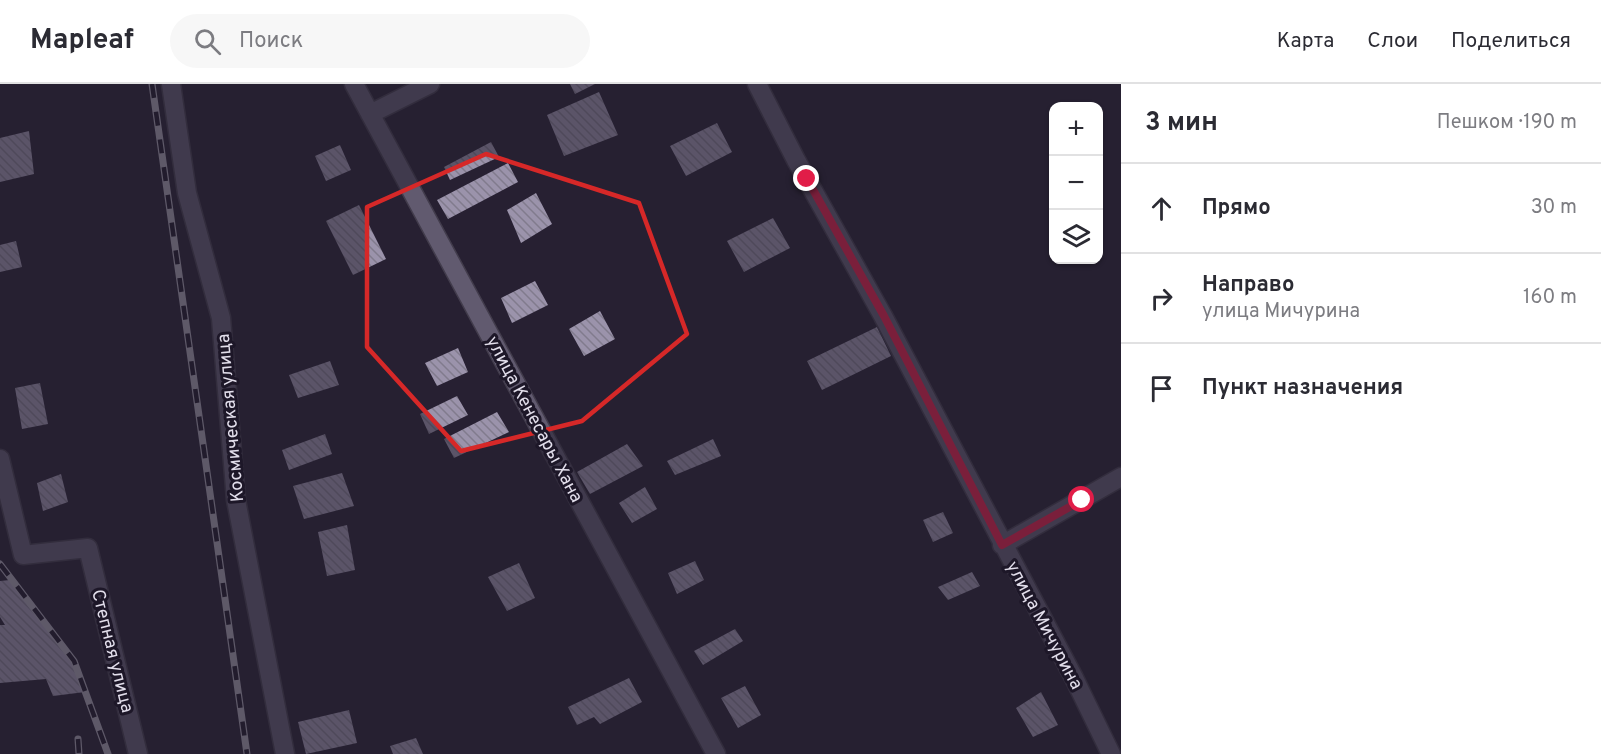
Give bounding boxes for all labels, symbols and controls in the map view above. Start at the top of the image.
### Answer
search box [170,14,590,68]
text: Mapleaf [30,23,134,59]
icon: search [191,25,224,58]
text: Поиск [239,28,303,55]
text: Карта [1277,28,1334,55]
text: Слои [1367,28,1418,55]
text: Поделиться [1451,28,1571,55]
map controls [1049,102,1103,264]
button: + [1049,102,1103,156]
text: 3 мин [1145,107,1218,140]
text: Пешком · 190 m [1437,110,1577,136]
button: − [1049,156,1103,210]
route end [793,165,819,191]
icon: ahead [1145,192,1178,225]
text: Прямо [1202,195,1271,222]
text: 30 m [1531,195,1577,221]
button: layers [1049,210,1103,264]
text: Направо [1202,272,1294,299]
icon: right [1145,282,1178,315]
text: 160 m [1523,285,1577,311]
text: улица Мичурина [1202,299,1360,325]
street label: улица Кенесары Хана [480,332,587,507]
street label: Космическая улица [213,333,250,503]
icon: arrive [1145,372,1178,405]
text: Пункт назначения [1202,375,1403,402]
route start [1068,486,1094,512]
street label: улица Мичурина [1000,557,1087,694]
street label: Степная улица [85,587,138,716]

